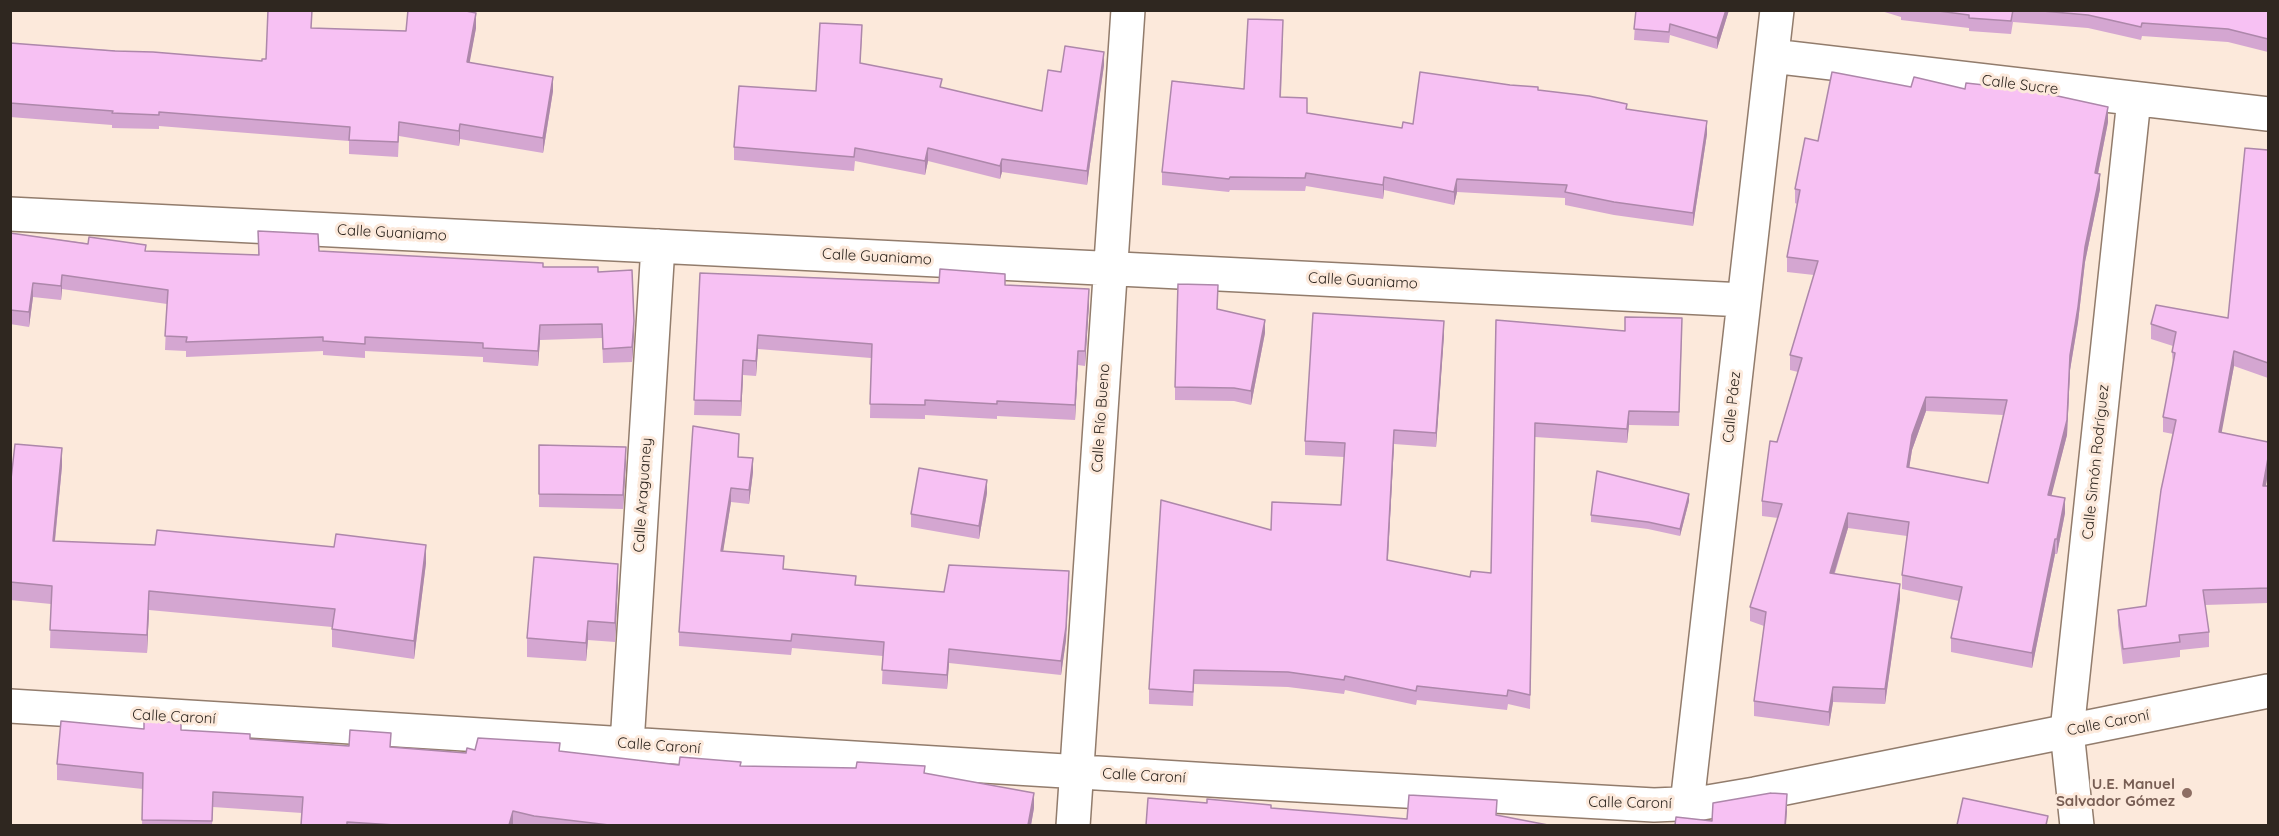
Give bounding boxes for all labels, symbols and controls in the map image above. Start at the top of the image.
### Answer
street label: Calle Sucre [1981,71,2059,99]
street label: Calle Guaniamo [337,221,447,245]
street label: Calle Guaniamo [822,245,932,269]
street label: Calle Guaniamo [1308,269,1418,293]
street label: Calle Río Bueno [1088,363,1114,473]
street label: Calle Páez [1719,370,1745,444]
street label: Calle Simón Rodríguez [2079,384,2113,540]
street label: Calle Araguaney [630,437,656,553]
street label: Calle Caroní [132,706,216,728]
street label: Calle Caroní [2065,706,2151,740]
street label: Calle Caroní [617,734,701,758]
street label: Calle Caroní [1102,765,1186,787]
place label: U.E. Manuel Salvador Gómez [2056,775,2175,810]
marker: U.E. Manuel Salvador Gómez [2180,786,2194,800]
street label: Calle Caroní [1588,793,1672,813]

